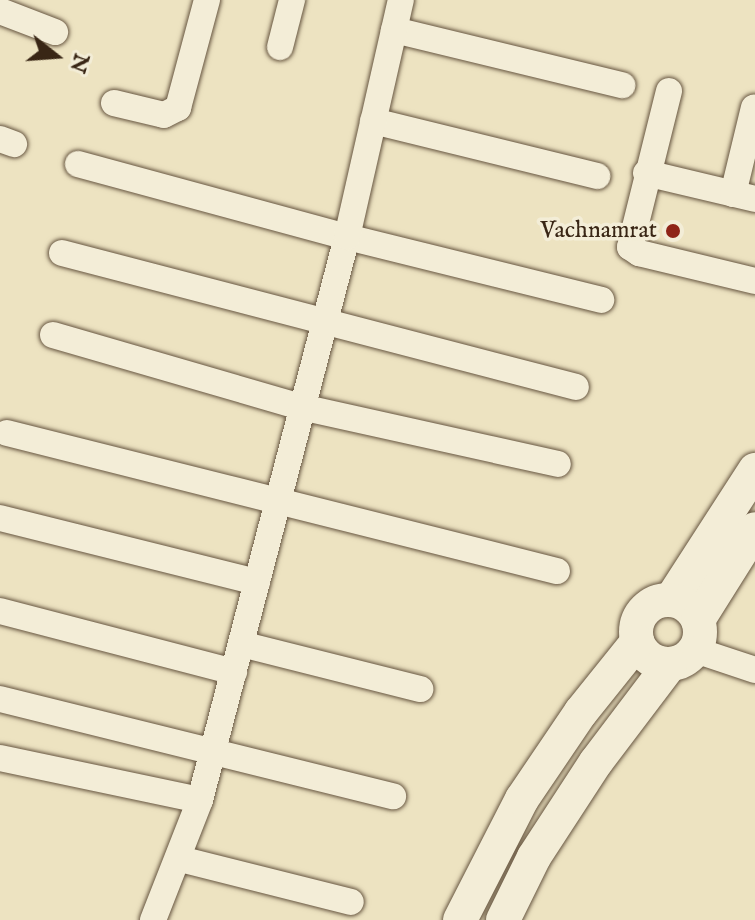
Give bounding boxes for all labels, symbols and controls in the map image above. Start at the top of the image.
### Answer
north arrow [16,16,96,96]
text: N [63,50,95,76]
place label: Vachnamrat [540,217,657,245]
marker: Vachnamrat [664,222,682,240]

